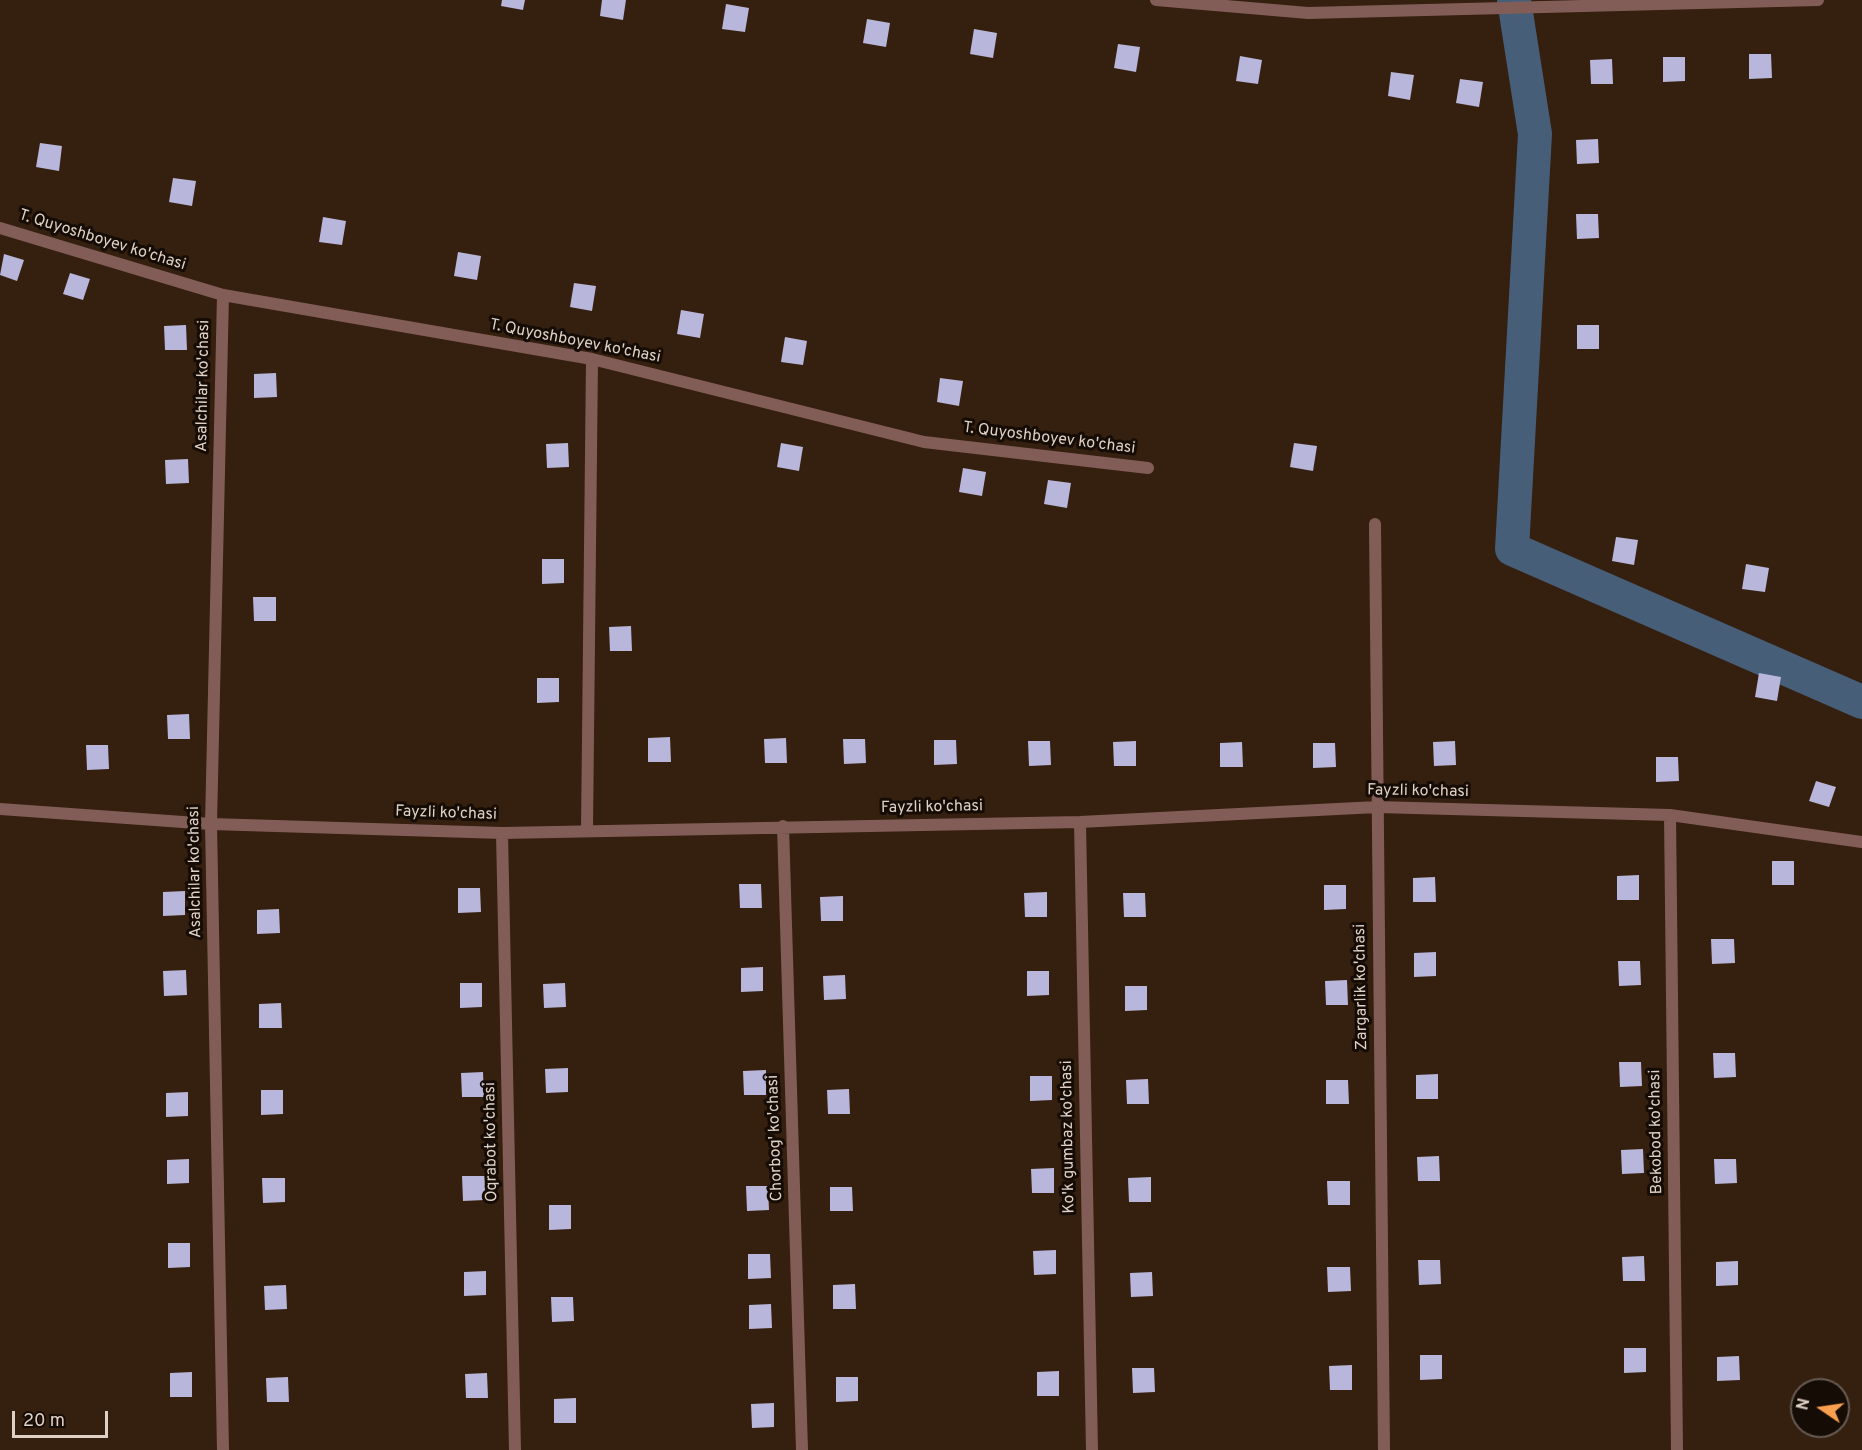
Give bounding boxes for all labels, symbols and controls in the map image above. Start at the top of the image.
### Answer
street label: T. Quyoshboyev ko'chasi [16,206,188,276]
street label: T. Quyoshboyev ko'chasi [488,316,662,368]
street label: Asalchilar ko'chasi [193,320,215,452]
street label: T. Quyoshboyev ko'chasi [962,419,1136,459]
street label: Fayzli ko'chasi [1367,782,1469,802]
street label: Fayzli ko'chasi [881,798,983,818]
street label: Fayzli ko'chasi [395,803,497,825]
street label: Asalchilar ko'chasi [185,806,207,938]
street label: Zargarlik ko'chasi [1351,923,1373,1051]
street label: Ko'k gumbaz ko'chasi [1058,1060,1080,1214]
street label: Bekobod ko'chasi [1646,1069,1668,1195]
street label: Chorbog' ko'chasi [764,1074,788,1202]
street label: Oqrabot ko'chasi [481,1082,503,1202]
north arrow [1790,1378,1850,1438]
text: N [1793,1397,1815,1412]
scale bar [15,1399,111,1437]
text: 20 m [23,1410,65,1433]

